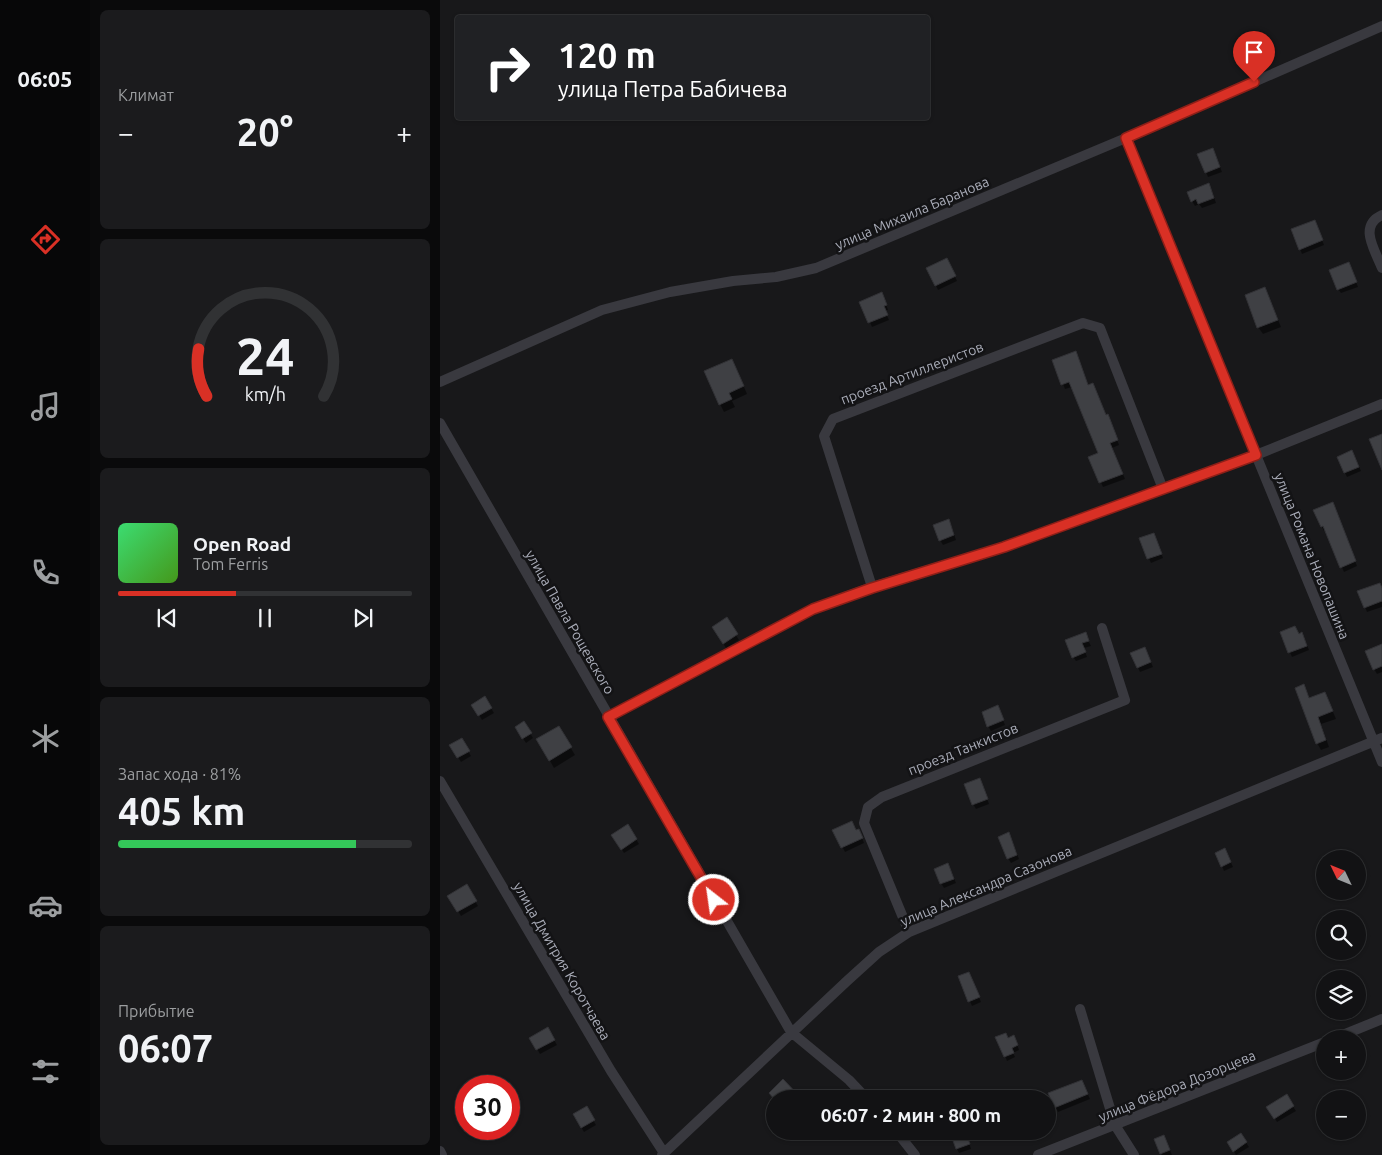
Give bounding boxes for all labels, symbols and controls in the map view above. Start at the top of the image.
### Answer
pin [1233,31,1275,82]
icon: right [475,35,540,100]
text: 120 m [558,35,656,75]
icon: arrive [1240,38,1268,66]
text: 06:05 [17,66,73,91]
text: улица Петра Бабичева [558,76,787,101]
text: Климат [118,86,174,104]
text: 20° [237,111,293,153]
text: − [118,117,134,148]
text: + [396,117,412,148]
street label: улица Михаила Баранова [833,173,991,253]
icon: directions [28,222,63,257]
text: 24 [236,327,294,385]
street label: проезд Артиллеристов [838,338,986,408]
text: km/h [244,384,286,404]
icon: music [28,389,63,424]
street label: улица Романа Новопашина [1271,470,1353,642]
text: Open Road [193,533,291,555]
street label: улица Павла Рощевского [522,547,618,697]
icon: phone [28,555,63,590]
text: Tom Ferris [193,555,268,573]
icon: previous [153,604,181,632]
icon: pause [251,604,279,632]
icon: next [349,604,377,632]
street label: проезд Танкистов [906,720,1020,778]
icon: climate [28,721,63,756]
text: Запас хода · 81% [118,765,241,783]
text: 405 km [118,790,245,832]
street label: улица Александра Сазонова [898,843,1074,929]
north arrow [1316,850,1366,900]
map controls [1316,850,1366,1140]
position arrow [687,873,739,925]
street label: улица Дмитрия Коротчаева [510,879,614,1043]
icon: car [28,888,63,923]
button: search [1316,910,1366,960]
button: layers [1316,970,1366,1020]
text: Прибытие [118,1002,195,1020]
text: 06:07 [118,1027,213,1069]
button: + [1316,1030,1366,1080]
street label: улица Фёдора Дозорцева [1096,1047,1258,1125]
icon: filters [28,1054,63,1089]
speed limit sign: 30 [455,1075,520,1140]
button: − [1316,1090,1366,1140]
text: 06:07 · 2 мин · 800 m [821,1104,1001,1126]

